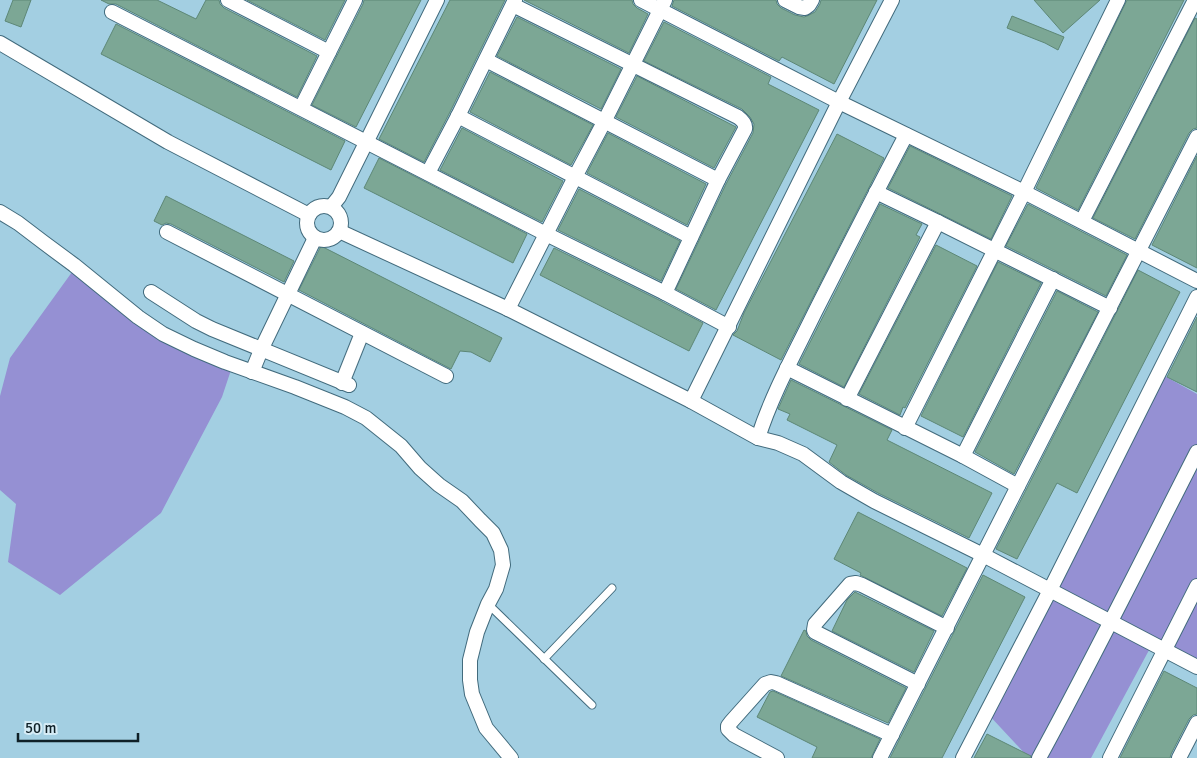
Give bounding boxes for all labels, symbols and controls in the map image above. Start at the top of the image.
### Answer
scale bar [18,710,138,742]
text: 50 m [25,719,56,737]

